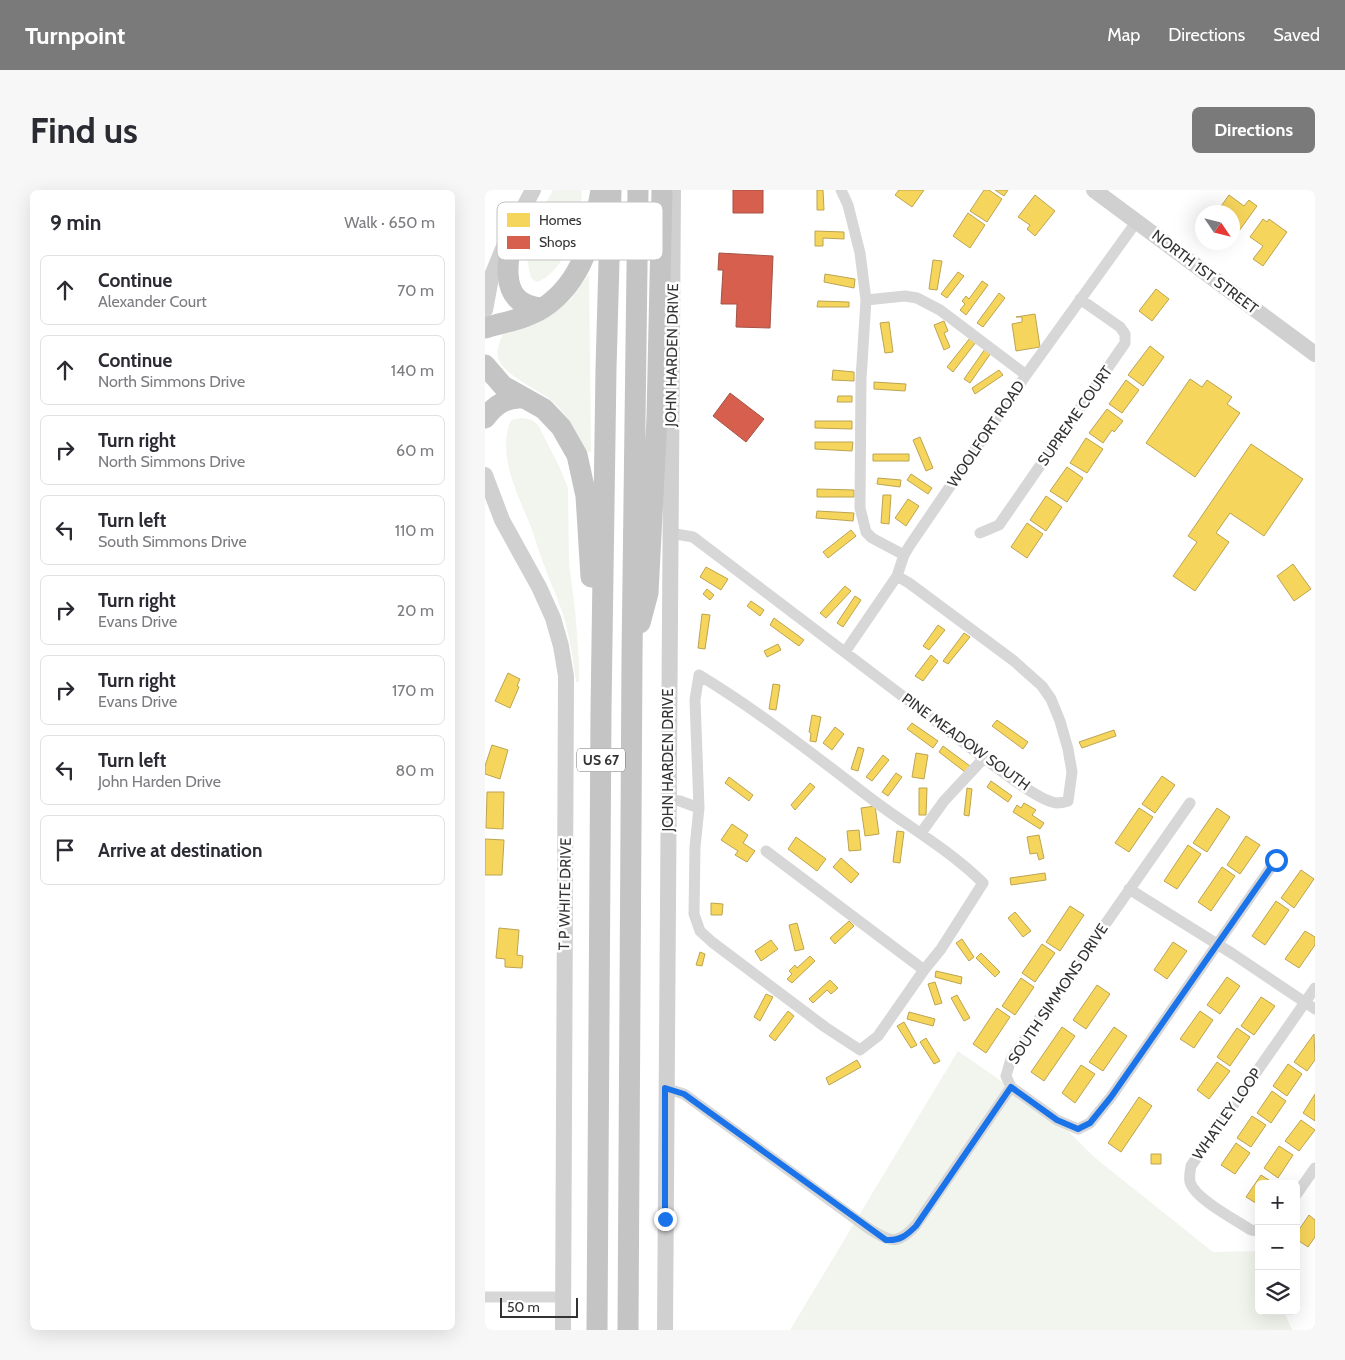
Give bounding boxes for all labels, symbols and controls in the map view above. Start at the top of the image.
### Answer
text: Turnpoint [25,21,125,50]
text: Map [1107,24,1140,46]
text: Directions [1168,24,1245,46]
text: Saved [1273,24,1320,46]
button: Directions [1192,107,1315,153]
text: Find us [30,109,138,152]
legend [497,202,663,260]
north arrow [1195,205,1240,250]
text: 9 min [50,210,101,235]
text: Homes [539,211,582,229]
text: Walk · 650 m [344,213,435,232]
street label: NORTH 1ST STREET [1148,226,1262,318]
text: Shops [539,233,576,251]
text: Continue [98,269,172,292]
icon: ahead [51,276,79,304]
text: 70 m [397,281,434,300]
street label: JOHN HARDEN DRIVE [662,283,682,428]
text: Alexander Court [98,292,207,311]
text: Continue [98,349,172,372]
icon: ahead [51,356,79,384]
text: 140 m [391,361,434,380]
street label: SUPREME COURT [1034,363,1116,469]
text: North Simmons Drive [98,372,245,391]
street label: WOOLFORT ROAD [944,377,1028,491]
text: Turn right [98,429,176,452]
icon: right [51,436,79,464]
text: 60 m [396,441,434,460]
text: North Simmons Drive [98,452,245,471]
text: Turn left [98,509,166,532]
icon: left [51,516,79,544]
text: 110 m [395,521,434,540]
text: South Simmons Drive [98,532,247,551]
text: Turn right [98,589,176,612]
icon: right [51,596,79,624]
text: 20 m [397,601,434,620]
text: Evans Drive [98,612,177,631]
text: Turn right [98,669,176,692]
icon: right [51,676,79,704]
text: 170 m [392,681,434,700]
street label: JOHN HARDEN DRIVE [659,688,677,833]
street label: PINE MEADOW SOUTH [898,689,1034,795]
text: Evans Drive [98,692,177,711]
road number: US 67 [577,748,625,772]
text: Turn left [98,749,166,772]
icon: left [51,756,79,784]
text: 80 m [396,761,434,780]
text: John Harden Drive [98,772,221,791]
icon: arrive [51,836,79,864]
street label: T P WHITE DRIVE [555,837,575,951]
text: Arrive at destination [98,839,262,862]
route start [1265,849,1288,872]
street label: SOUTH SIMMONS DRIVE [1004,920,1112,1068]
street label: WHATLEY LOOP [1189,1064,1266,1163]
map controls [1255,1180,1300,1315]
button: + [1255,1180,1300,1225]
route end [654,1208,677,1231]
button: − [1255,1225,1300,1270]
button: layers [1255,1270,1300,1315]
scale bar [500,1295,577,1318]
text: 50 m [507,1298,540,1316]

